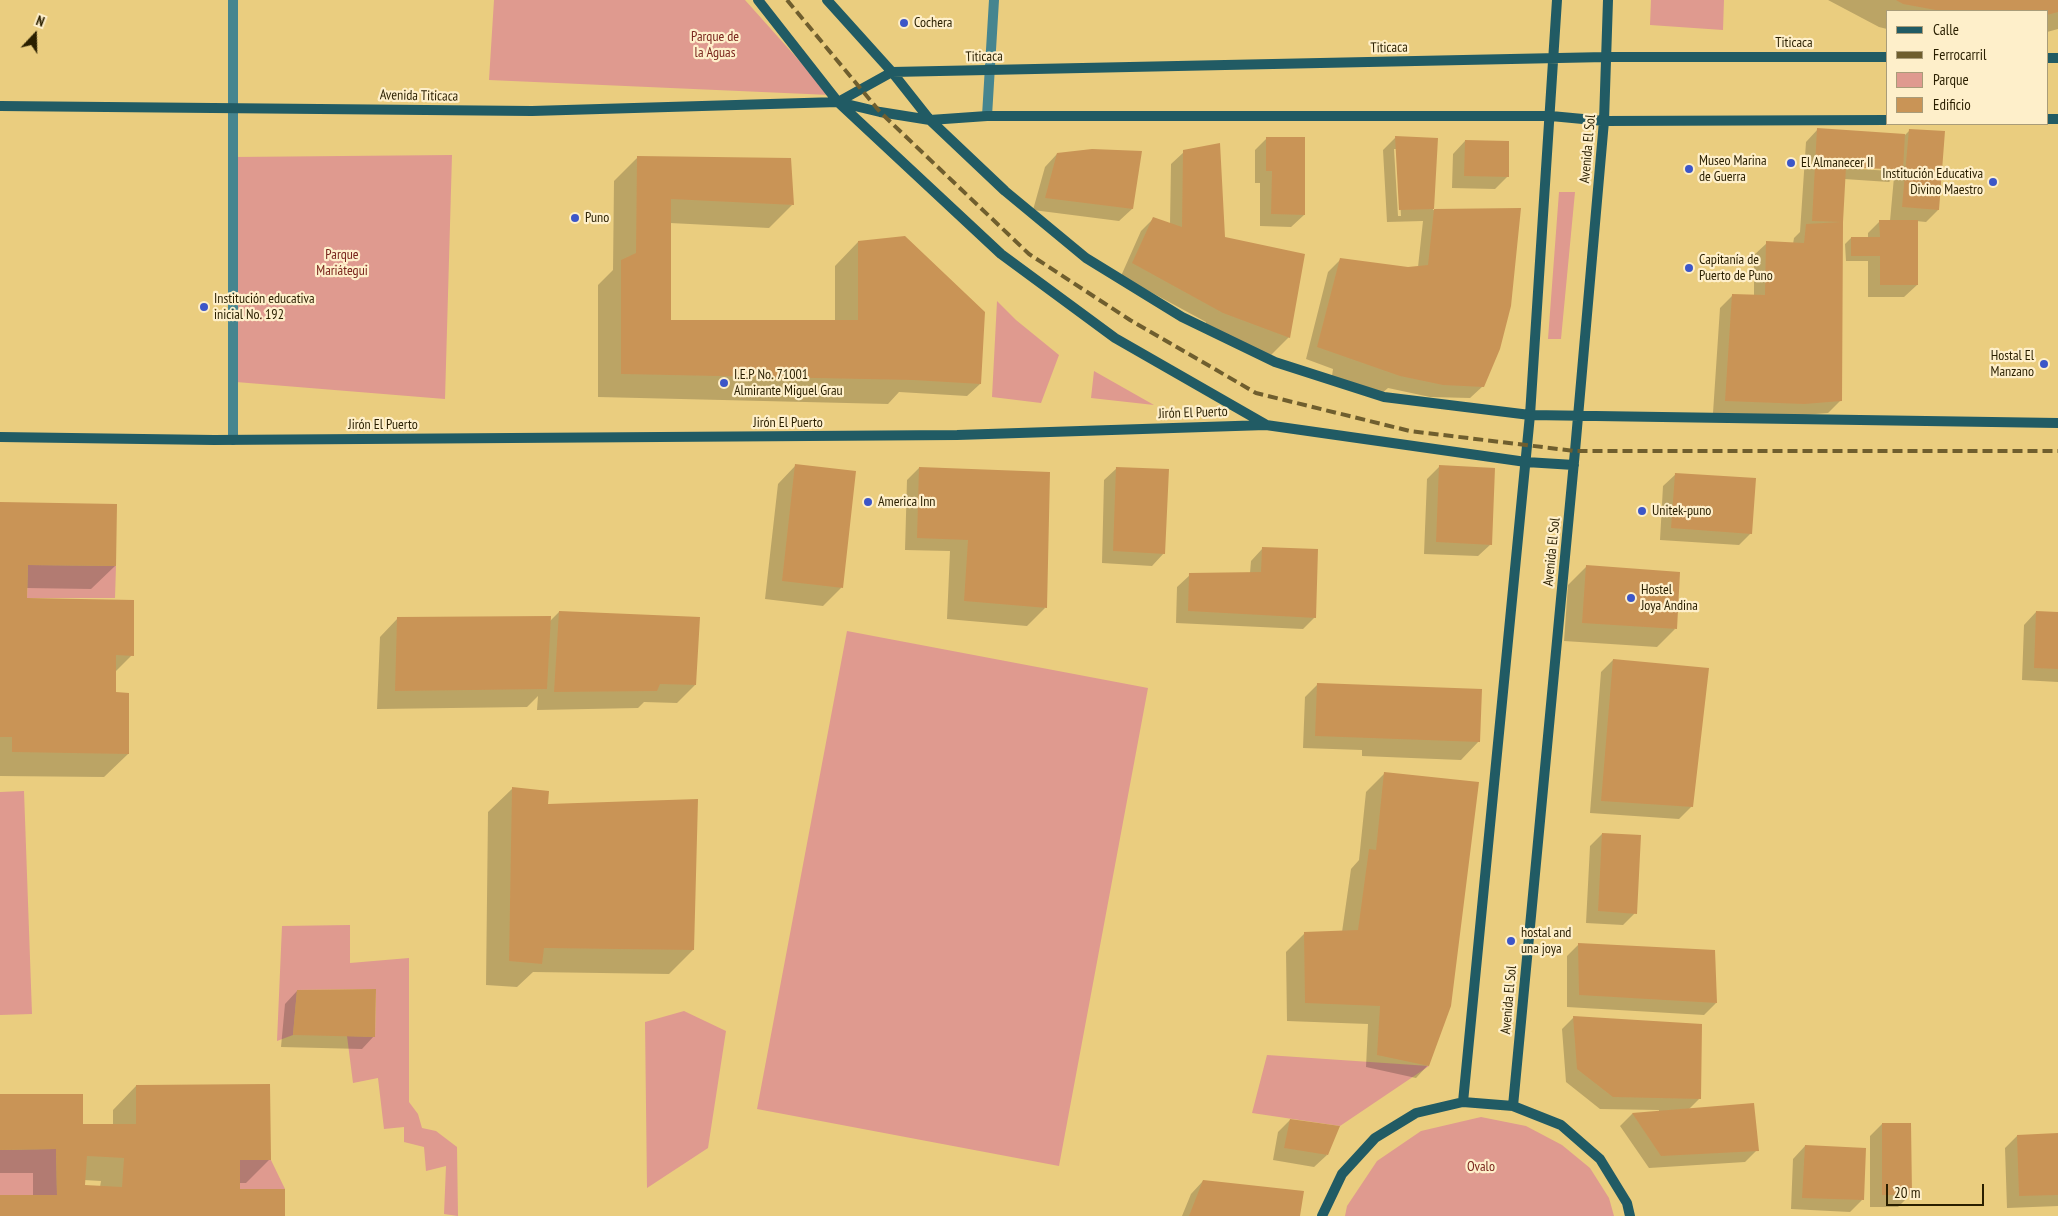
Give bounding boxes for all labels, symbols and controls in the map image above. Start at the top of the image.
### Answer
north arrow [10,10,60,60]
legend [1886,10,2048,125]
text: N [34,11,47,31]
place label: Cochera [914,15,952,31]
marker: Cochera [898,17,910,29]
text: Calle [1933,20,1959,39]
park label: Parque de la Aguas [691,29,739,62]
street label: Titicaca [1775,35,1813,51]
street label: Titicaca [1370,39,1408,57]
text: Ferrocarril [1933,45,1986,64]
street label: Titicaca [965,48,1003,66]
text: Parque [1933,70,1969,89]
street label: Avenida Titicaca [380,87,458,105]
text: Edificio [1933,95,1971,114]
street label: Avenida El Sol [1577,114,1599,184]
place label: Museo Marina de Guerra [1699,153,1767,186]
place label: El Almanecer II [1801,155,1874,171]
marker: El Almanecer II [1785,157,1797,169]
marker: Museo Marina de Guerra [1683,163,1695,175]
place label: Institución Educativa Divino Maestro [1882,166,1983,198]
marker: Institución Educativa Divino Maestro [1987,176,1999,188]
place label: Puno [585,210,609,226]
marker: Puno [569,212,581,224]
park label: Parque Mariátegui [316,247,368,280]
place label: Capitanía de Puerto de Puno [1699,252,1773,284]
marker: Capitanía de Puerto de Puno [1683,262,1695,274]
place label: Institución educativa inicial No. 192 [214,291,315,324]
marker: Institución educativa inicial No. 192 [198,301,210,313]
place label: Hostal El Manzano [1991,348,2034,381]
marker: Hostal El Manzano [2038,358,2050,370]
place label: I.E.P No. 71001 Almirante Miguel Grau [734,367,843,400]
marker: I.E.P No. 71001 Almirante Miguel Grau [718,377,730,389]
street label: Jirón El Puerto [1158,403,1228,423]
street label: Jirón El Puerto [753,415,823,431]
street label: Jirón El Puerto [348,417,418,433]
place label: America Inn [878,494,935,510]
marker: America Inn [862,496,874,508]
place label: Unitek-puno [1652,503,1711,519]
marker: Unitek-puno [1636,505,1648,517]
street label: Avenida El Sol [1540,517,1564,587]
place label: Hostel Joya Andina [1641,582,1698,614]
marker: Hostel Joya Andina [1625,592,1637,604]
place label: hostal and una joya [1521,925,1571,958]
marker: hostal and una joya [1505,935,1517,947]
street label: Avenida El Sol [1498,965,1520,1035]
park label: Ovalo [1467,1159,1495,1175]
scale bar [1888,1174,1986,1206]
text: 20 m [1894,1183,1920,1202]

